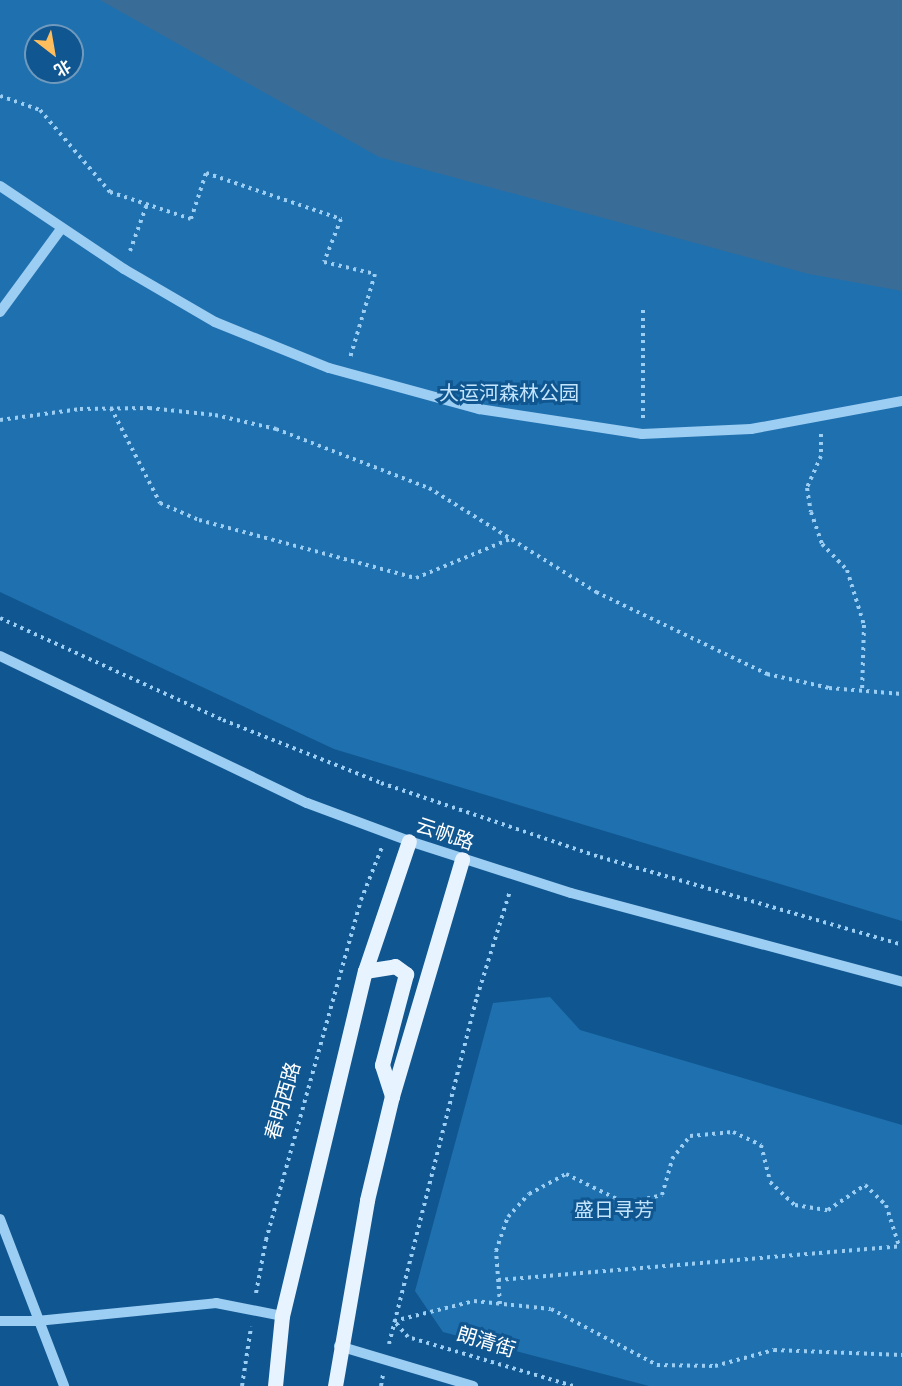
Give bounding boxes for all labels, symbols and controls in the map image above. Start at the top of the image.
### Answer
north arrow [24,24,84,84]
text: 北 [51,56,74,80]
park label: 大运河森林公园 [439,381,579,405]
street label: 云帆路 [413,813,477,855]
street label: 春明西路 [260,1059,306,1143]
park label: 盛日寻芳 [574,1198,654,1222]
street label: 朗清街 [454,1322,518,1362]

